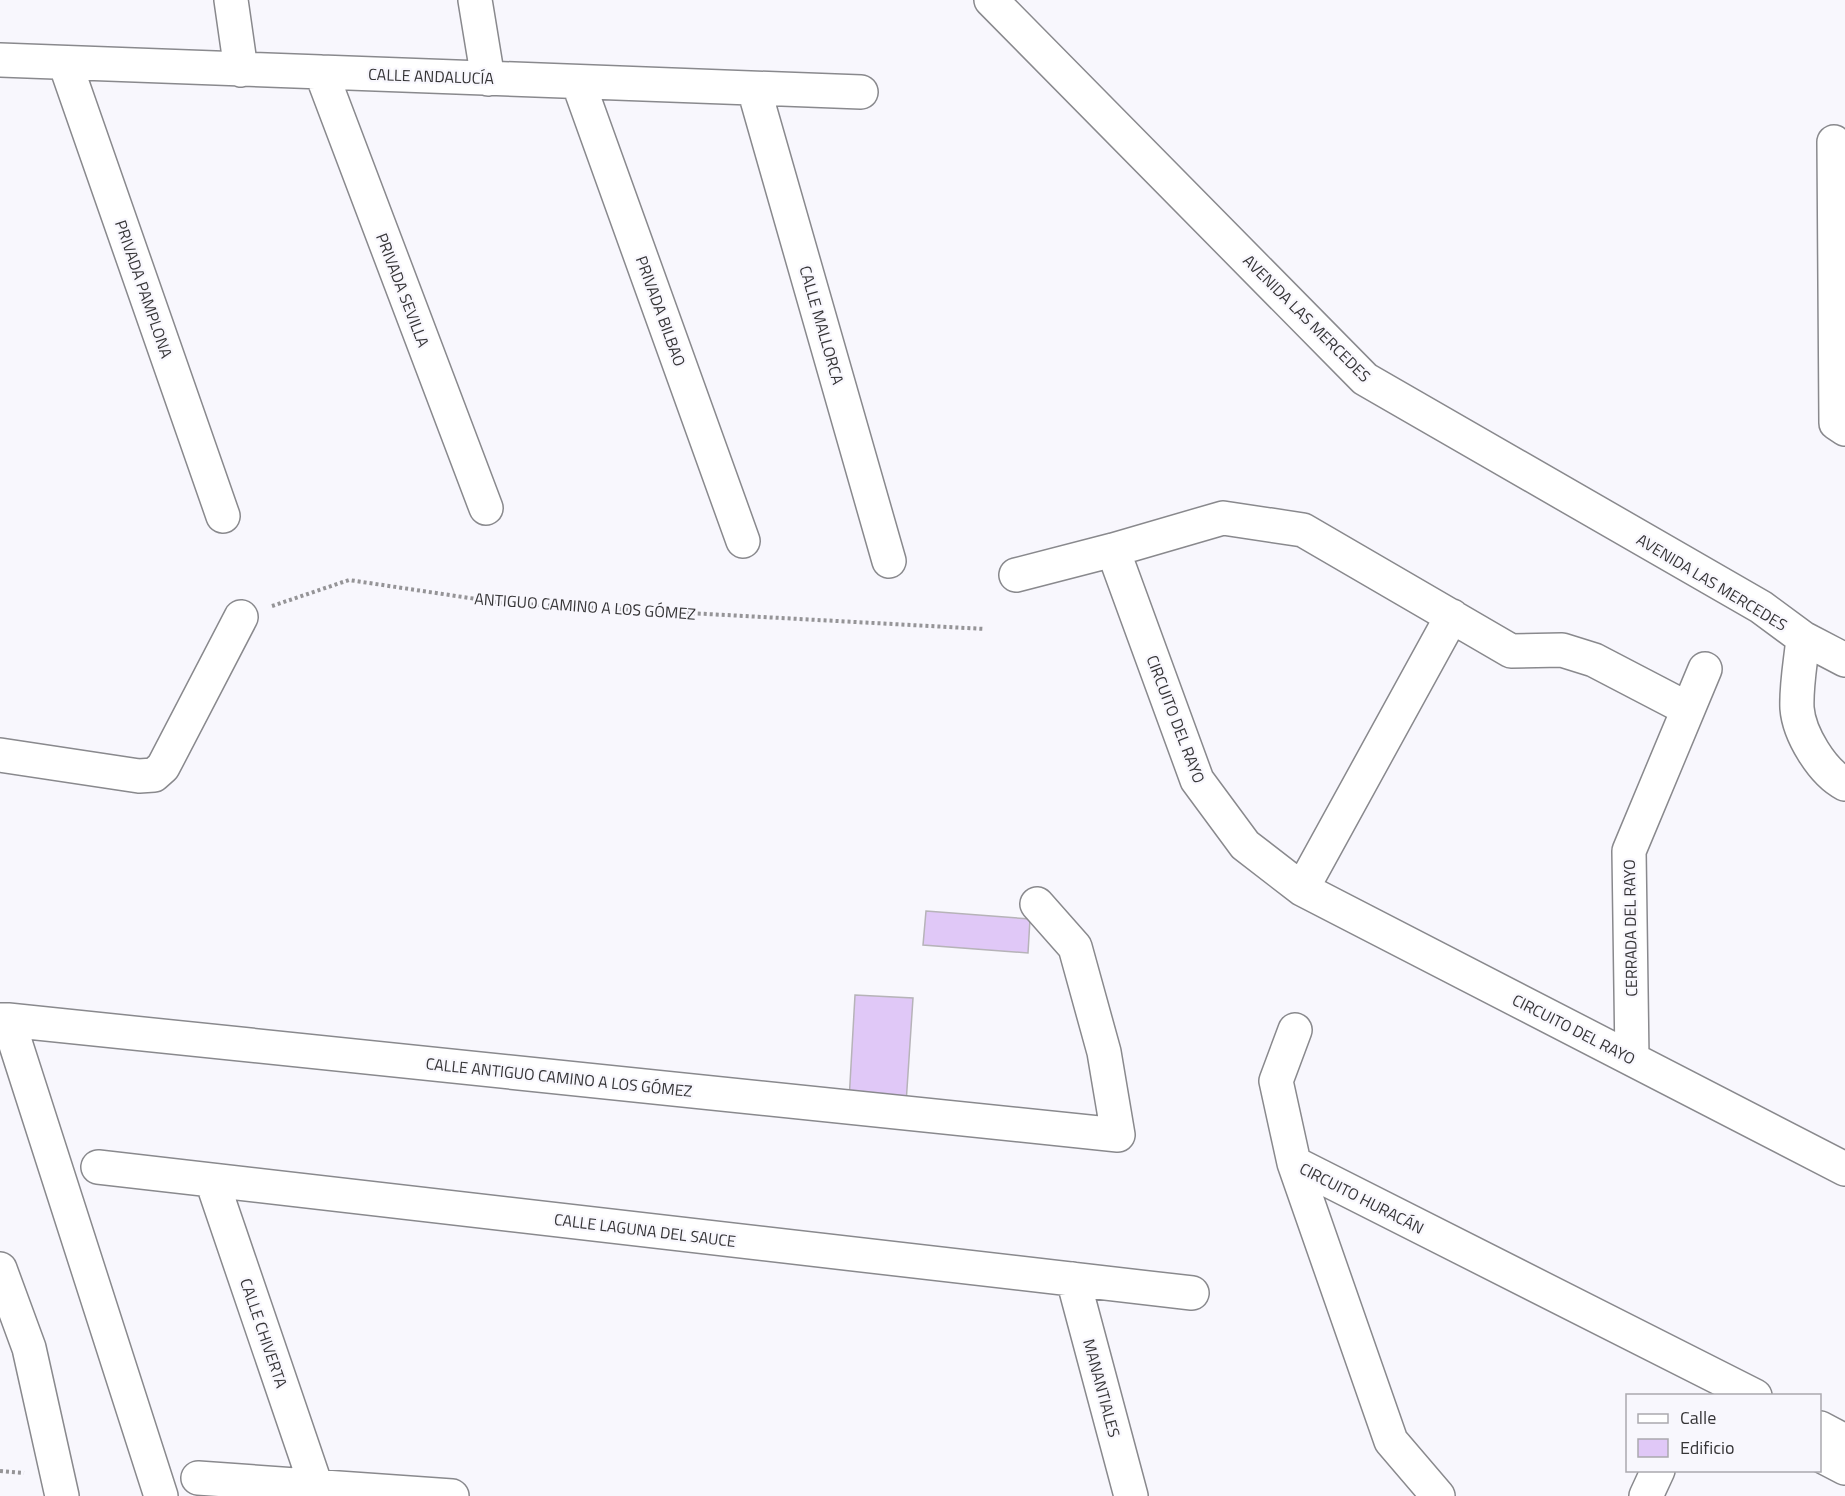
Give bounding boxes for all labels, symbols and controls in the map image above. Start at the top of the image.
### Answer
street label: CALLE ANDALUCÍA [368,62,495,90]
street label: PRIVADA PAMPLONA [109,217,179,362]
street label: PRIVADA SEVILLA [370,229,436,351]
street label: AVENIDA LAS MERCEDES [1238,249,1376,387]
street label: PRIVADA BILBAO [630,252,692,370]
street label: CALLE MALLORCA [794,263,851,388]
street label: AVENIDA LAS MERCEDES [1632,527,1792,637]
street label: ANTIGUO CAMINO A LOS GÓMEZ [473,586,697,626]
street label: CIRCUITO DEL RAYO [1141,652,1211,786]
street label: CERRADA DEL RAYO [1617,859,1643,997]
street label: CIRCUITO DEL RAYO [1508,988,1640,1070]
street label: CALLE ANTIGUO CAMINO A LOS GÓMEZ [425,1051,693,1103]
street label: CIRCUITO HURACÁN [1296,1156,1428,1240]
street label: CALLE LAGUNA DEL SAUCE [553,1207,737,1253]
street label: CALLE CHIVERTA [234,1275,294,1391]
street label: MANANTIALES [1077,1336,1127,1440]
legend [1626,1394,1821,1472]
text: Calle [1680,1404,1716,1431]
text: Edificio [1680,1434,1734,1461]

